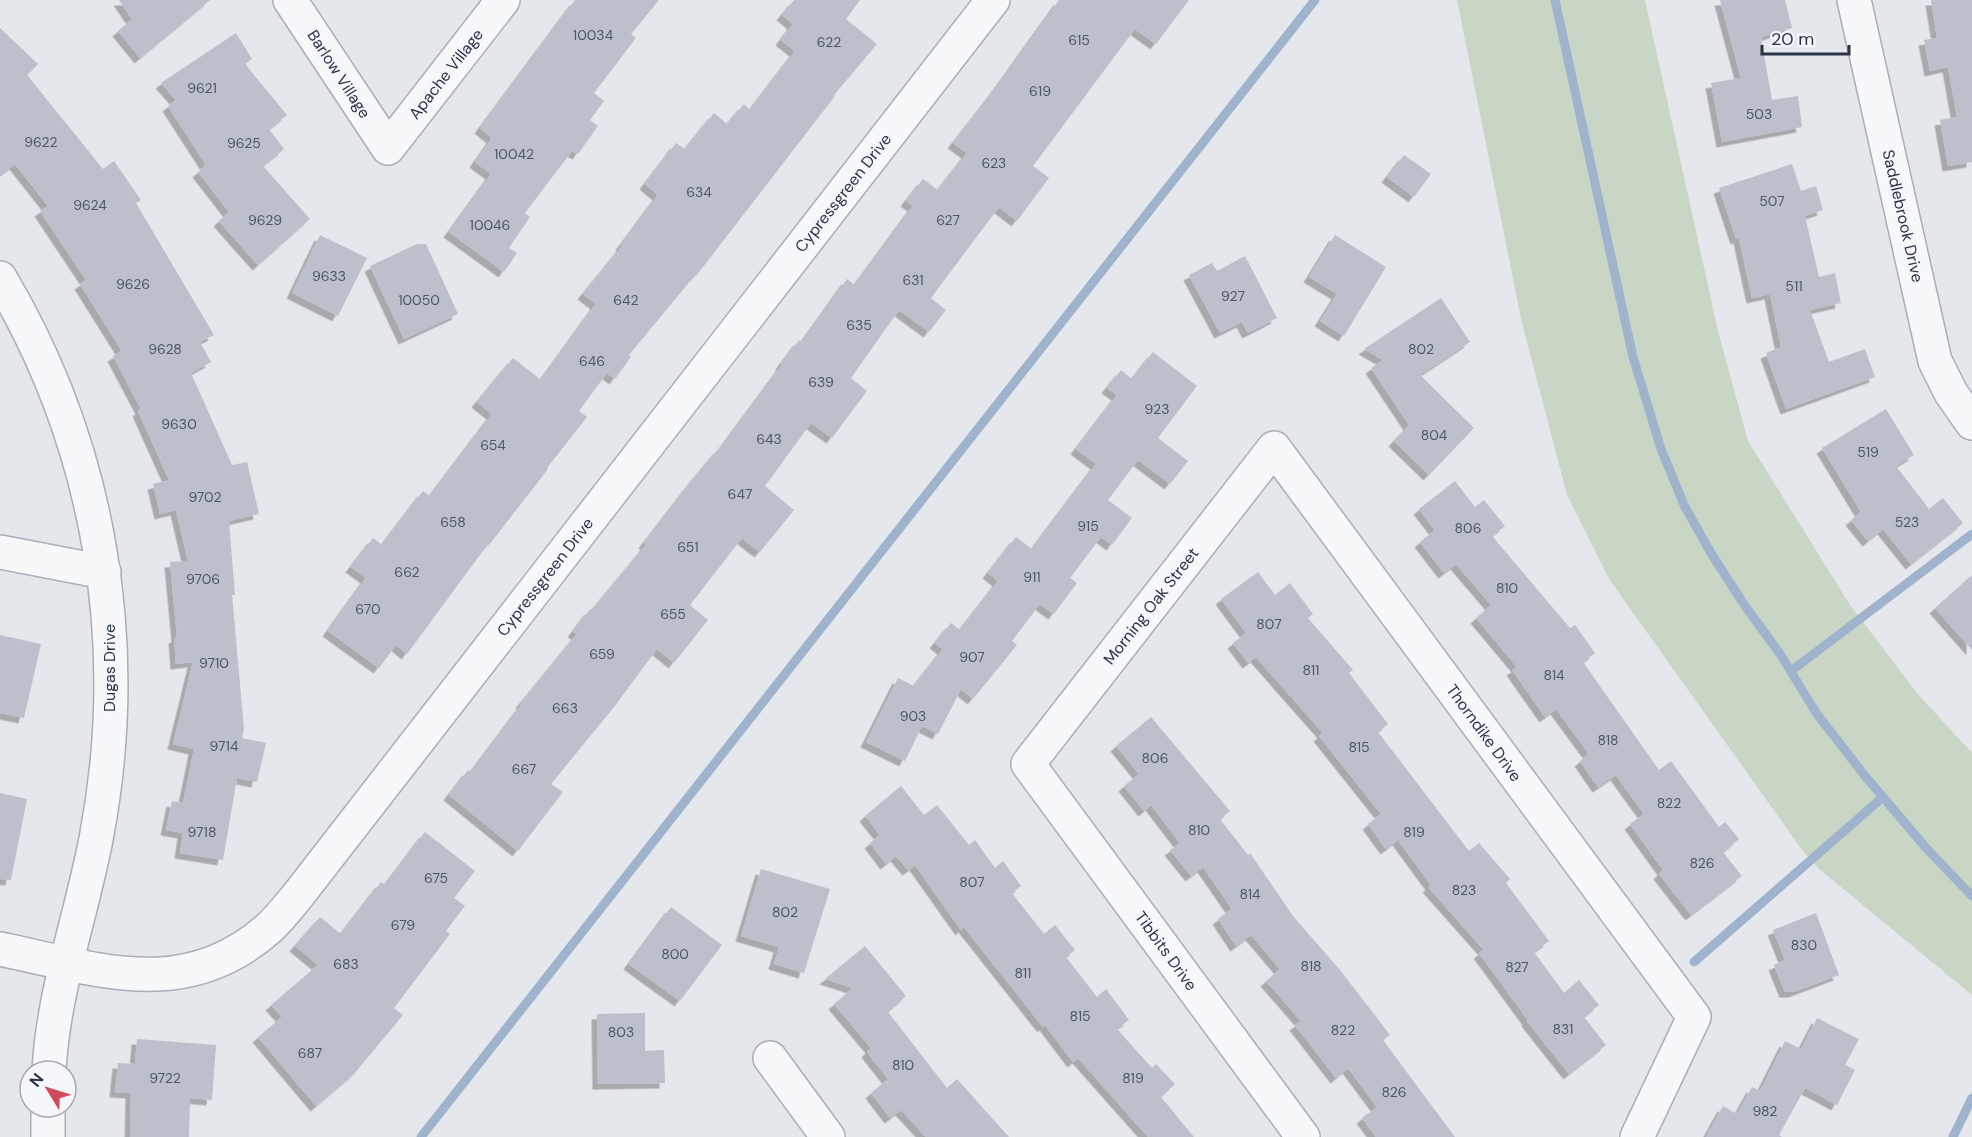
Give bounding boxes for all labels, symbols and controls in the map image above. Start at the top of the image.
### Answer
scale bar [1762,18,1849,56]
street label: Apache Village [404,25,488,123]
street label: Barlow Village [303,26,375,122]
house number: 10034 [573,26,614,44]
text: 20 m [1771,27,1814,51]
house number: 615 [1068,31,1090,49]
house number: 622 [817,33,841,51]
house number: 9621 [187,79,217,97]
house number: 619 [1029,82,1051,100]
house number: 503 [1746,105,1772,123]
street label: Cypressgreen Drive [790,129,896,257]
house number: 9622 [24,133,58,151]
house number: 9625 [227,134,261,152]
house number: 10042 [494,145,534,163]
street label: Saddlebrook Drive [1878,148,1928,284]
house number: 623 [982,154,1006,172]
house number: 634 [686,183,712,201]
house number: 507 [1759,192,1785,210]
house number: 9624 [73,196,107,214]
house number: 9629 [248,211,282,229]
house number: 627 [936,211,960,229]
house number: 10046 [470,216,510,234]
house number: 9633 [312,267,346,285]
house number: 631 [902,271,924,289]
house number: 9626 [116,275,150,293]
house number: 511 [1785,277,1803,295]
house number: 927 [1221,287,1245,305]
house number: 10050 [398,291,440,309]
house number: 642 [613,291,639,309]
house number: 635 [846,316,872,334]
house number: 9628 [148,340,182,358]
house number: 802 [1408,340,1434,358]
house number: 646 [579,352,605,370]
house number: 639 [808,373,834,391]
house number: 923 [1145,400,1169,418]
house number: 9630 [161,415,197,433]
house number: 804 [1421,426,1448,444]
house number: 643 [756,430,782,448]
house number: 654 [480,436,506,454]
house number: 519 [1857,443,1879,461]
house number: 647 [728,485,752,503]
house number: 9702 [188,488,222,506]
house number: 658 [440,513,466,531]
street label: Cypressgreen Drive [492,513,598,641]
house number: 523 [1895,513,1919,531]
house number: 915 [1077,517,1099,535]
house number: 806 [1455,519,1481,537]
house number: 651 [677,538,699,556]
street label: Morning Oak Street [1099,543,1203,669]
house number: 662 [394,563,420,581]
house number: 911 [1023,568,1041,586]
house number: 9706 [186,570,220,588]
house number: 810 [1496,579,1518,597]
house number: 670 [355,600,381,618]
house number: 655 [660,605,686,623]
house number: 807 [1256,615,1282,633]
street label: Dugas Drive [99,624,120,712]
house number: 659 [589,645,615,663]
house number: 907 [959,648,985,666]
house number: 9710 [199,654,229,672]
house number: 811 [1303,661,1319,679]
house number: 814 [1543,666,1565,684]
street label: Thorndike Drive [1442,680,1526,786]
house number: 663 [552,699,578,717]
house number: 903 [900,707,926,725]
house number: 818 [1597,731,1619,749]
house number: 9714 [210,737,239,755]
house number: 815 [1348,738,1370,756]
house number: 806 [1142,749,1168,767]
house number: 667 [512,760,536,778]
house number: 822 [1657,794,1681,812]
house number: 810 [1188,821,1210,839]
house number: 9718 [188,823,216,841]
house number: 819 [1403,823,1425,841]
house number: 826 [1689,854,1715,872]
house number: 675 [424,869,448,887]
house number: 807 [959,873,985,891]
house number: 823 [1452,881,1476,899]
house number: 814 [1239,885,1261,903]
house number: 802 [772,903,798,921]
street label: Tibbits Drive [1130,907,1202,995]
house number: 679 [391,916,415,934]
house number: 830 [1791,936,1817,954]
house number: 800 [661,945,689,963]
house number: 683 [333,955,359,973]
house number: 818 [1300,957,1322,975]
house number: 827 [1505,958,1529,976]
house number: 811 [1015,964,1031,982]
house number: 815 [1069,1007,1091,1025]
house number: 831 [1553,1020,1573,1038]
house number: 822 [1331,1021,1355,1039]
house number: 803 [608,1023,634,1041]
house number: 687 [298,1044,322,1062]
house number: 810 [892,1056,914,1074]
north arrow [18,1059,78,1119]
text: N [25,1069,48,1091]
house number: 9722 [149,1069,181,1087]
house number: 819 [1122,1069,1144,1087]
house number: 826 [1381,1083,1407,1101]
house number: 982 [1753,1102,1777,1120]

